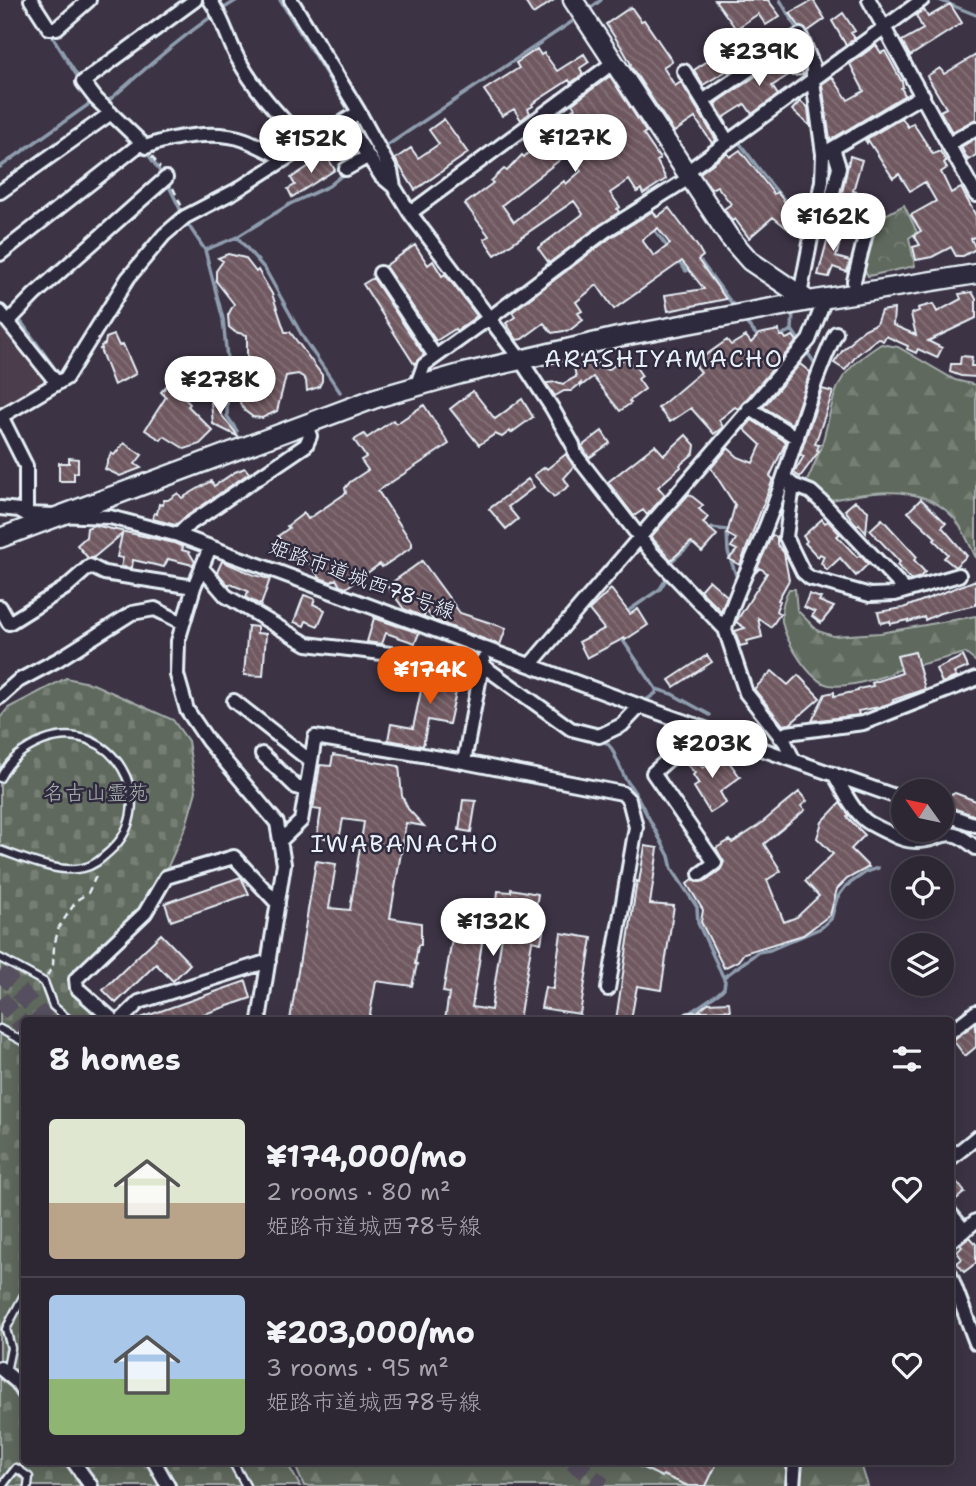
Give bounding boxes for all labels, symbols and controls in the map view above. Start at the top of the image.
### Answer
pin: ¥239K [710,28,808,88]
text: ¥239K [719,36,799,66]
pin: ¥127K [526,114,624,174]
pin: ¥152K [262,116,360,175]
text: ¥127K [539,122,611,152]
text: ¥152K [275,123,347,153]
pin: ¥162K [784,194,882,253]
text: ¥162K [797,201,869,231]
district label: ARASHIYAMACHO [544,343,784,375]
pin: ¥278K [171,356,269,416]
text: ¥278K [181,364,259,394]
street label: 姫路市道城西78号線 [265,532,459,626]
pin: ¥174K [381,646,479,706]
text: ¥174K [393,654,467,684]
pin: ¥203K [663,720,761,780]
text: ¥203K [672,728,752,758]
park label: 名古山霊苑 [44,779,149,807]
north arrow [891,779,954,842]
map controls [891,779,954,996]
district label: IWABANACHO [311,828,499,860]
button: locate [891,856,954,919]
pin: ¥132K [444,898,542,958]
text: ¥132K [457,906,529,936]
button: layers [891,933,954,996]
text: 8 homes [49,1039,181,1080]
icon: filters [888,1040,926,1078]
text: ¥174,000/mo [266,1136,467,1177]
icon: home [105,1147,189,1231]
icon: heart [888,1170,926,1208]
text: 2 rooms · 80 m² [266,1177,451,1207]
text: 姫路市道城西78号線 [266,1211,481,1241]
text: ¥203,000/mo [266,1312,475,1353]
icon: home [105,1323,189,1407]
icon: heart [888,1346,926,1384]
text: 3 rooms · 95 m² [266,1353,449,1383]
text: 姫路市道城西78号線 [266,1387,481,1417]

